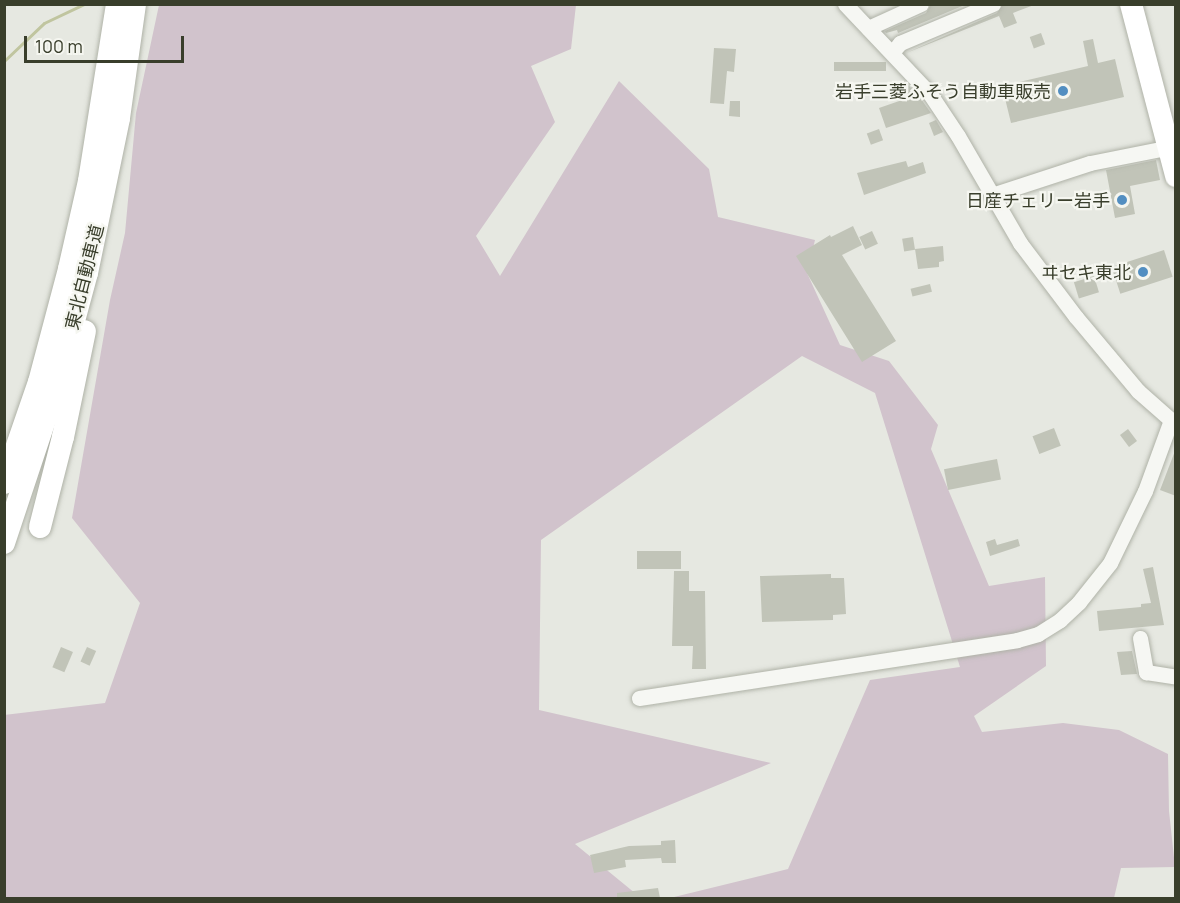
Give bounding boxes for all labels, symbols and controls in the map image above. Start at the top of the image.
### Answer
scale bar [27,24,188,62]
text: 100 m [35,34,83,58]
place label: 岩手三菱ふそう自動車販売 [835,80,1051,102]
marker: 岩手三菱ふそう自動車販売 [1056,84,1070,98]
place label: 日産チェリー岩手 [966,189,1110,211]
marker: 日産チェリー岩手 [1115,193,1129,207]
street label: 東北自動車道 [60,222,108,332]
place label: ヰセキ東北 [1041,261,1131,283]
marker: ヰセキ東北 [1136,265,1150,279]

